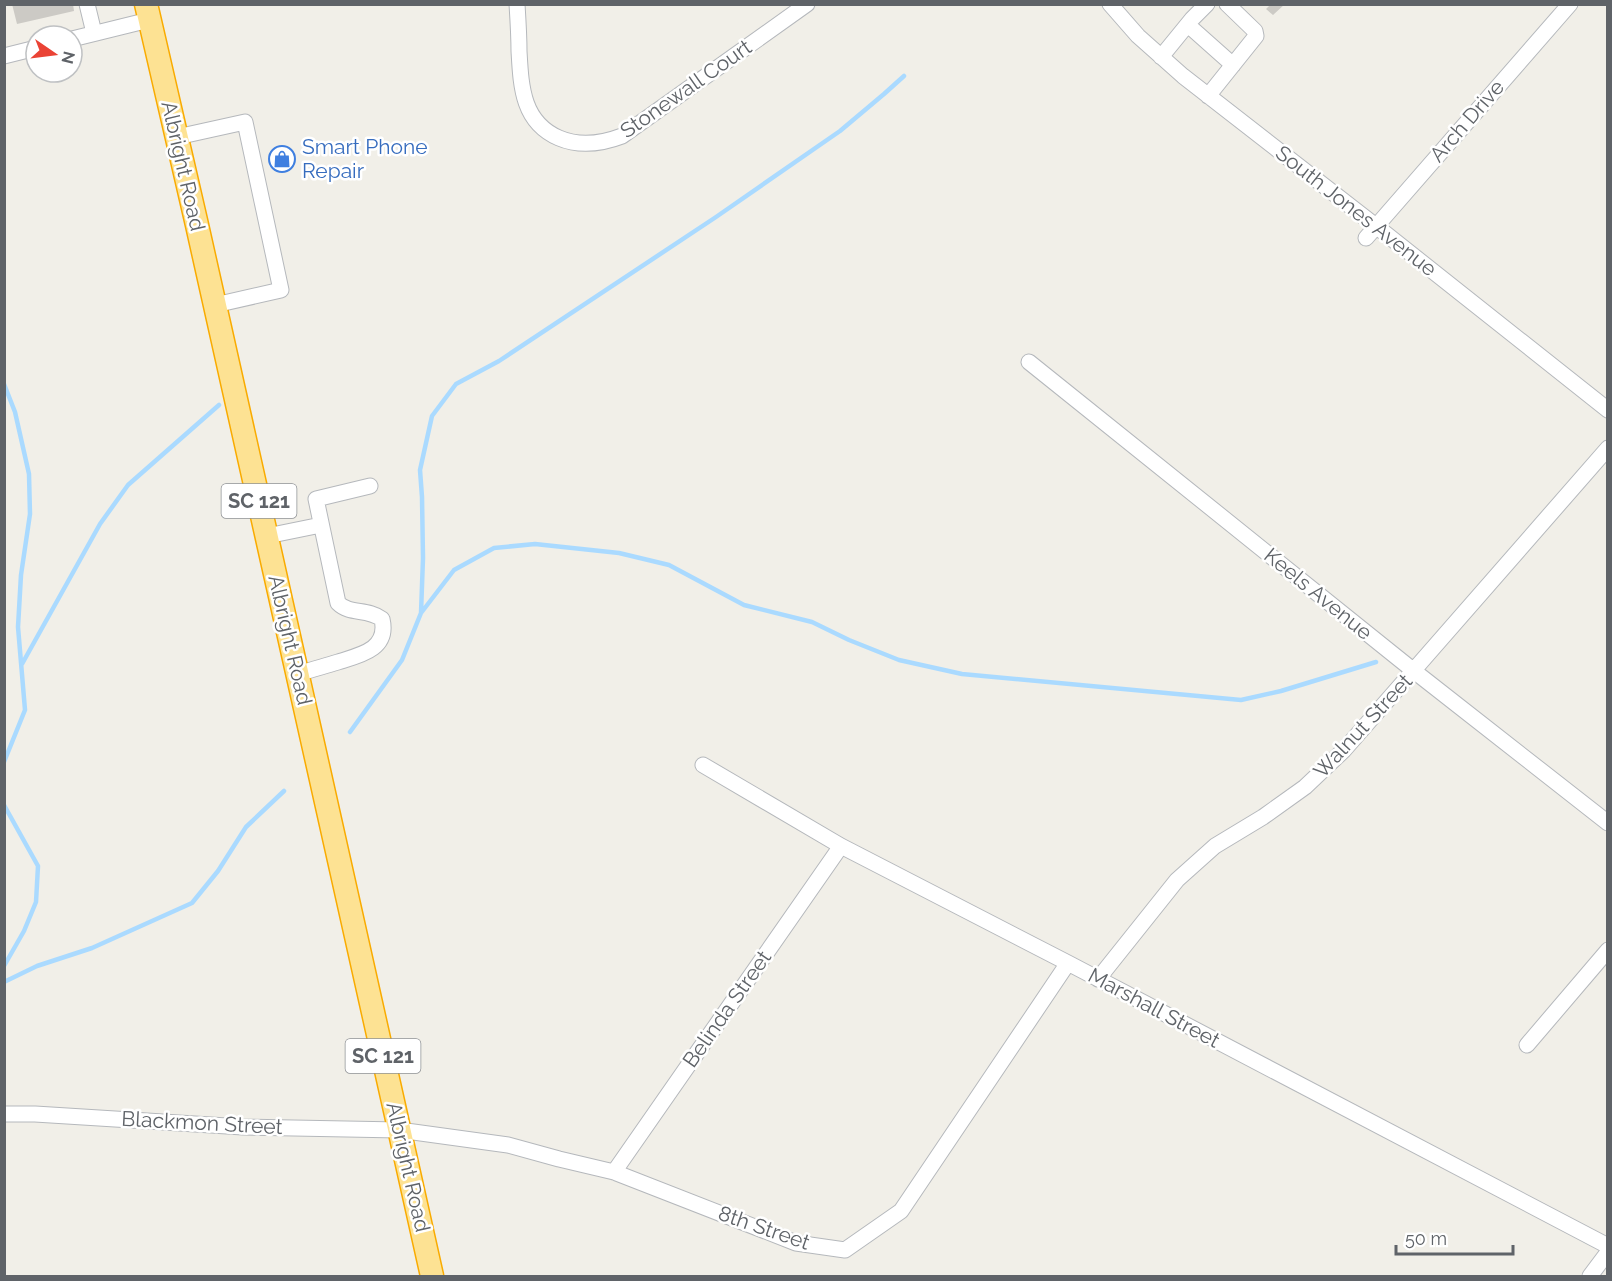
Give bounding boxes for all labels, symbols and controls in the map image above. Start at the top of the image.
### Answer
north arrow [24,24,84,84]
street label: Stonewall Court [615,34,756,143]
text: N [57,49,79,66]
street label: Arch Drive [1424,75,1509,167]
street label: Albright Road [156,98,211,233]
place label: Smart Phone Repair [302,134,428,183]
street label: South Jones Avenue [1271,140,1442,281]
shop icon: Smart Phone Repair [267,144,297,174]
road number: SC 121 [222,484,296,518]
street label: Keels Avenue [1259,542,1377,645]
street label: Albright Road [263,572,318,707]
street label: Walnut Street [1308,668,1417,783]
street label: Belinda Street [677,945,776,1072]
street label: Marshall Street [1084,962,1224,1053]
road number: SC 121 [346,1039,421,1073]
street label: Albright Road [381,1099,436,1234]
street label: Blackmon Street [121,1106,283,1139]
street label: 8th Street [715,1200,813,1255]
scale bar [1396,1218,1513,1256]
text: 50 m [1405,1228,1447,1249]

